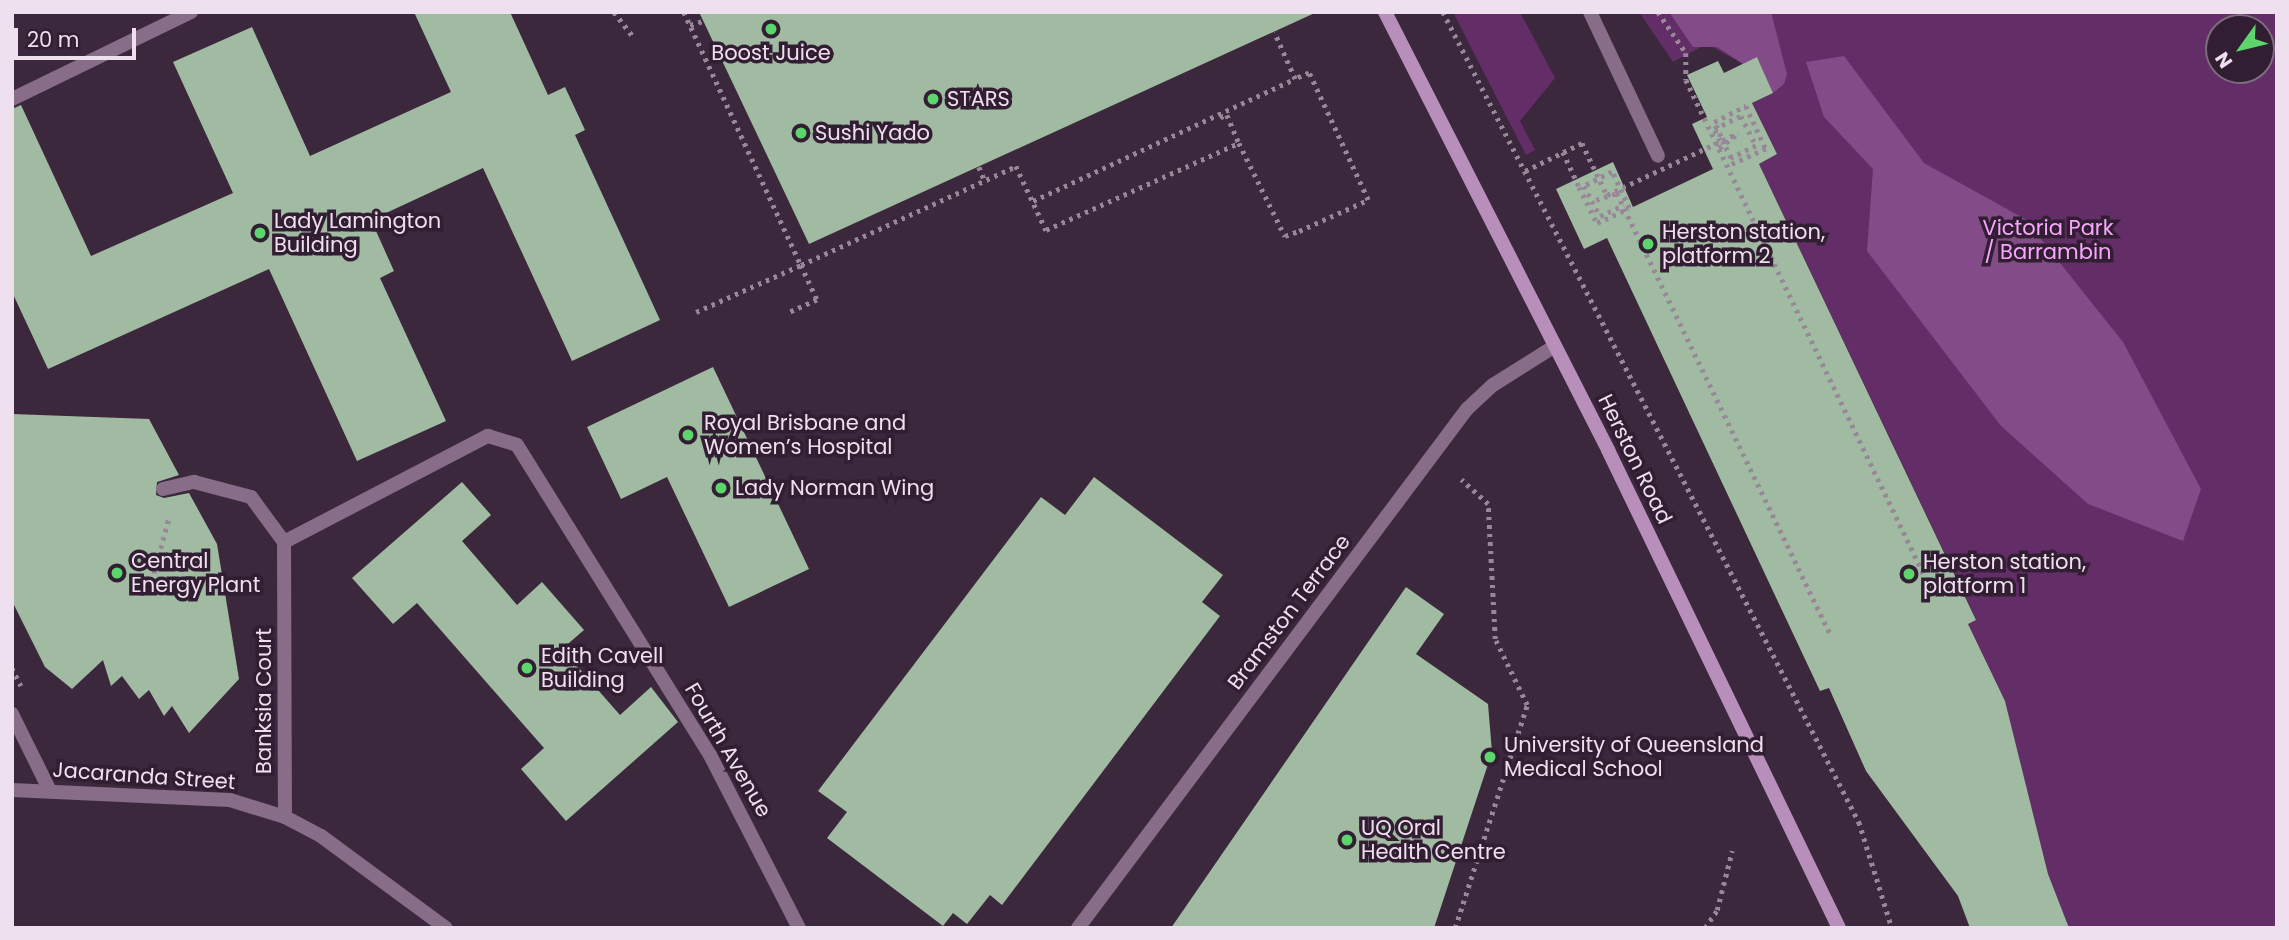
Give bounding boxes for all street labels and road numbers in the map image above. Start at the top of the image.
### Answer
street label: Herston Road [1593,390,1677,528]
street label: Bramston Terrace [1222,529,1356,695]
street label: Banksia Court [251,628,277,774]
street label: Fourth Avenue [679,678,777,822]
street label: Jacaranda Street [52,757,236,795]

